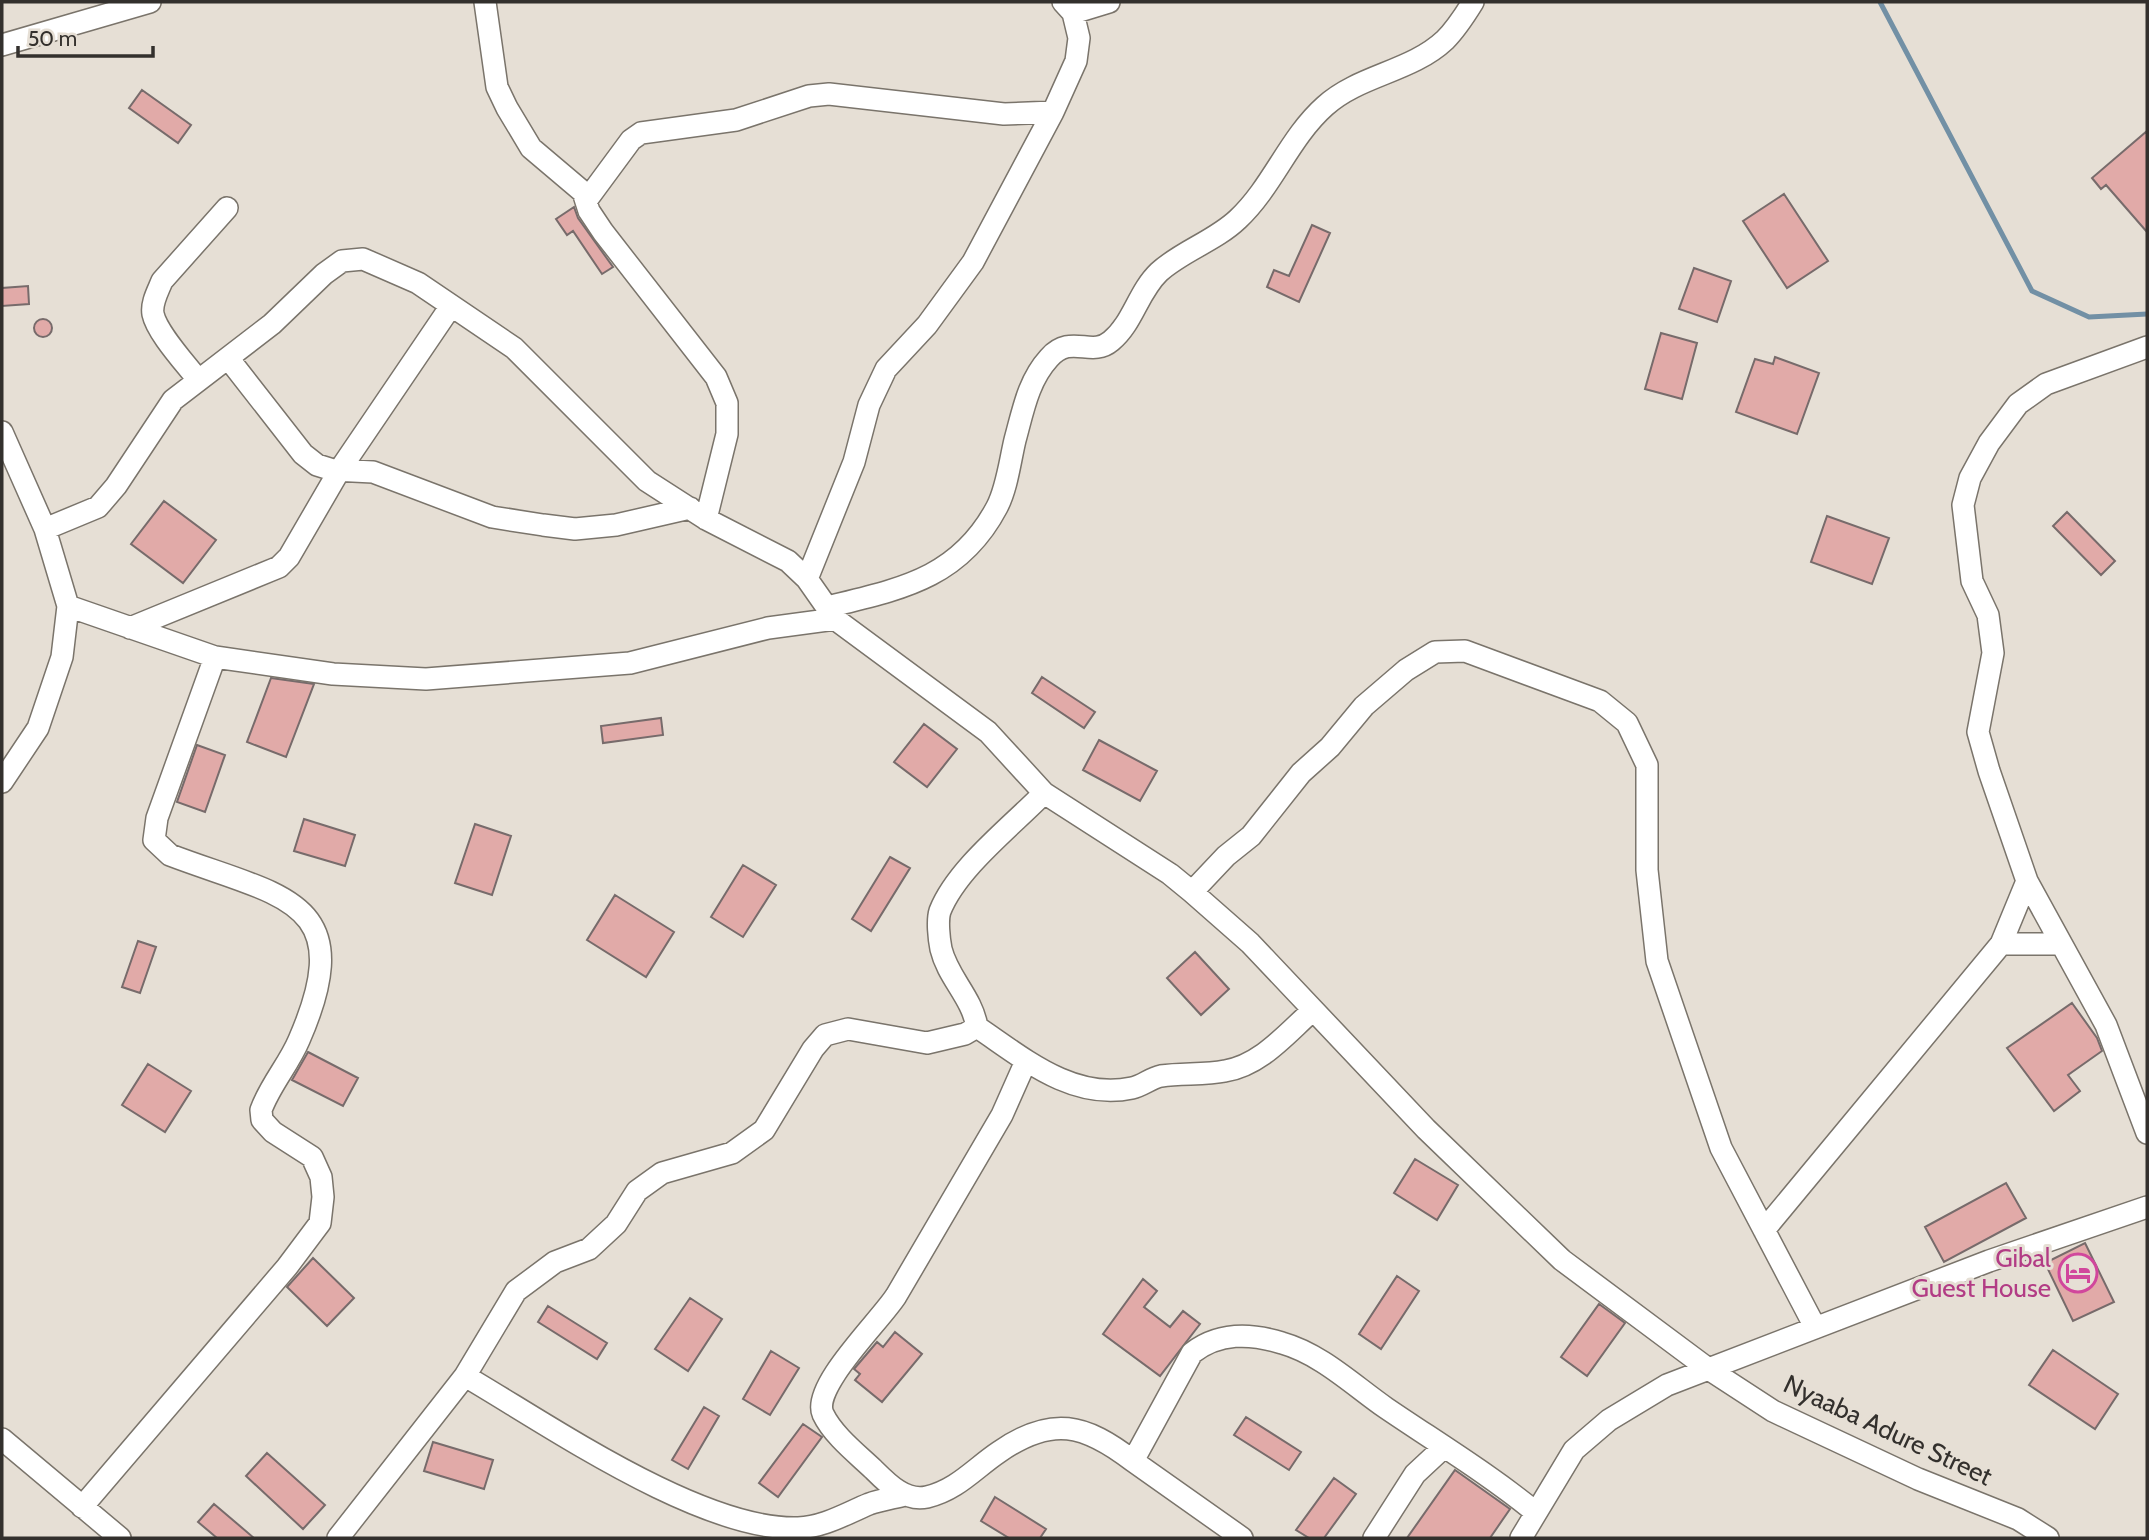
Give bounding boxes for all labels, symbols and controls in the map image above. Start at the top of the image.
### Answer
scale bar [18,14,152,58]
text: 50 m [28,26,77,51]
place label: Gibal Guest House [1911,1242,2051,1304]
hotel icon: Gibal Guest House [2057,1252,2099,1294]
street label: Nyaaba Adure Street [1779,1368,1998,1492]

